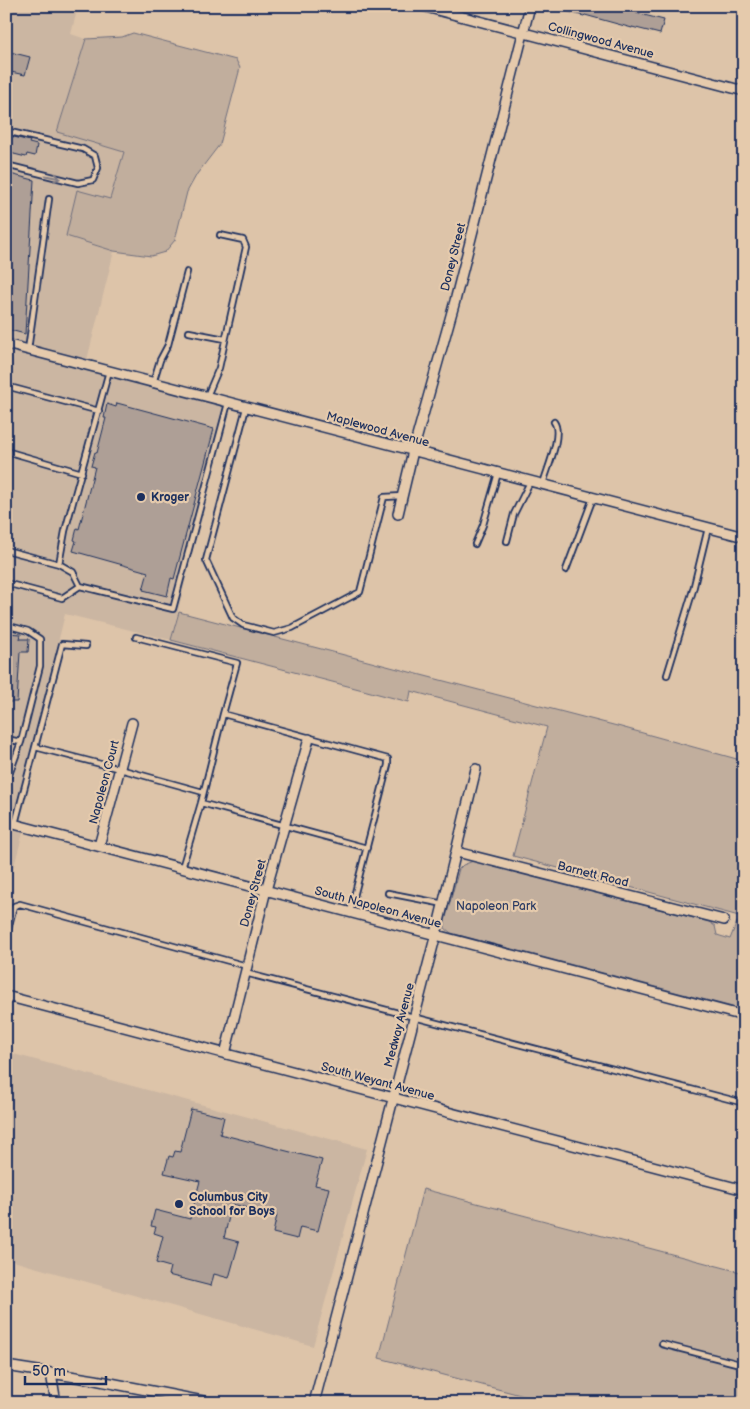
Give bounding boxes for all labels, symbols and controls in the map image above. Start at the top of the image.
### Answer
street label: Collingwood Avenue [546,19,656,62]
one-way arrow [45,173,61,182]
street label: Doney Street [438,221,469,293]
street label: Maplewood Avenue [325,409,431,450]
place label: Kroger [151,490,189,505]
marker: Kroger [135,491,147,503]
street label: Napoleon Court [86,738,123,826]
street label: Doney Street [237,857,270,929]
street label: Barnett Road [556,858,630,891]
street label: South Napoleon Avenue [313,883,443,932]
park label: Napoleon Park [456,899,536,914]
street label: Medway Avenue [381,981,418,1069]
street label: South Weyant Avenue [319,1059,436,1104]
place label: Columbus City School for Boys [189,1190,275,1219]
marker: Columbus City School for Boys [173,1198,185,1210]
scale bar [25,1354,106,1386]
text: 50 m [32,1362,66,1381]

